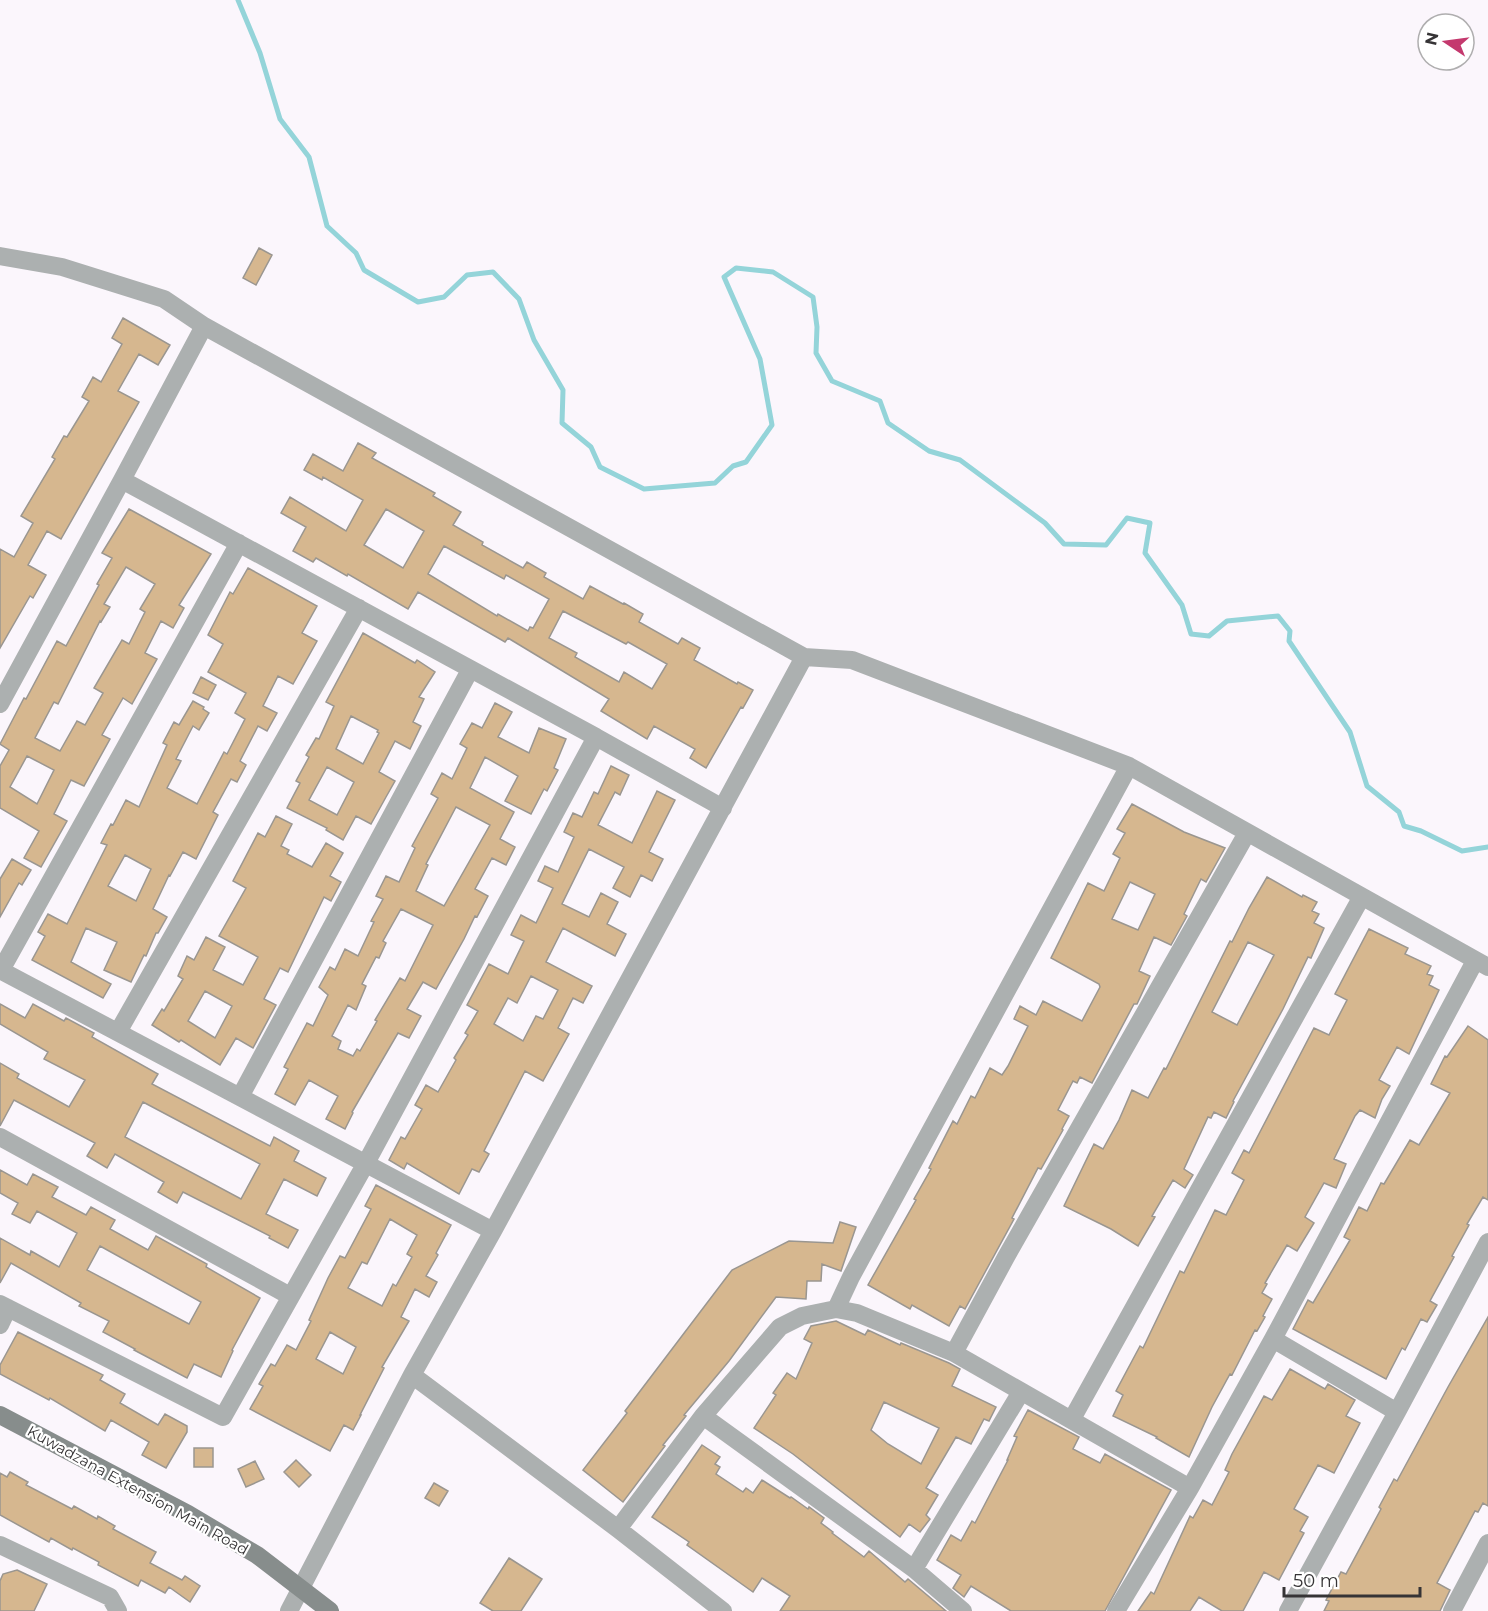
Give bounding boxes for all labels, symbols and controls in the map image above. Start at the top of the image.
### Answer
north arrow [1416,12,1476,72]
text: N [1421,30,1443,47]
street label: Kuwadzana Extension Main Road [24,1421,252,1559]
scale bar [1284,1560,1420,1598]
text: 50 m [1293,1570,1339,1592]

